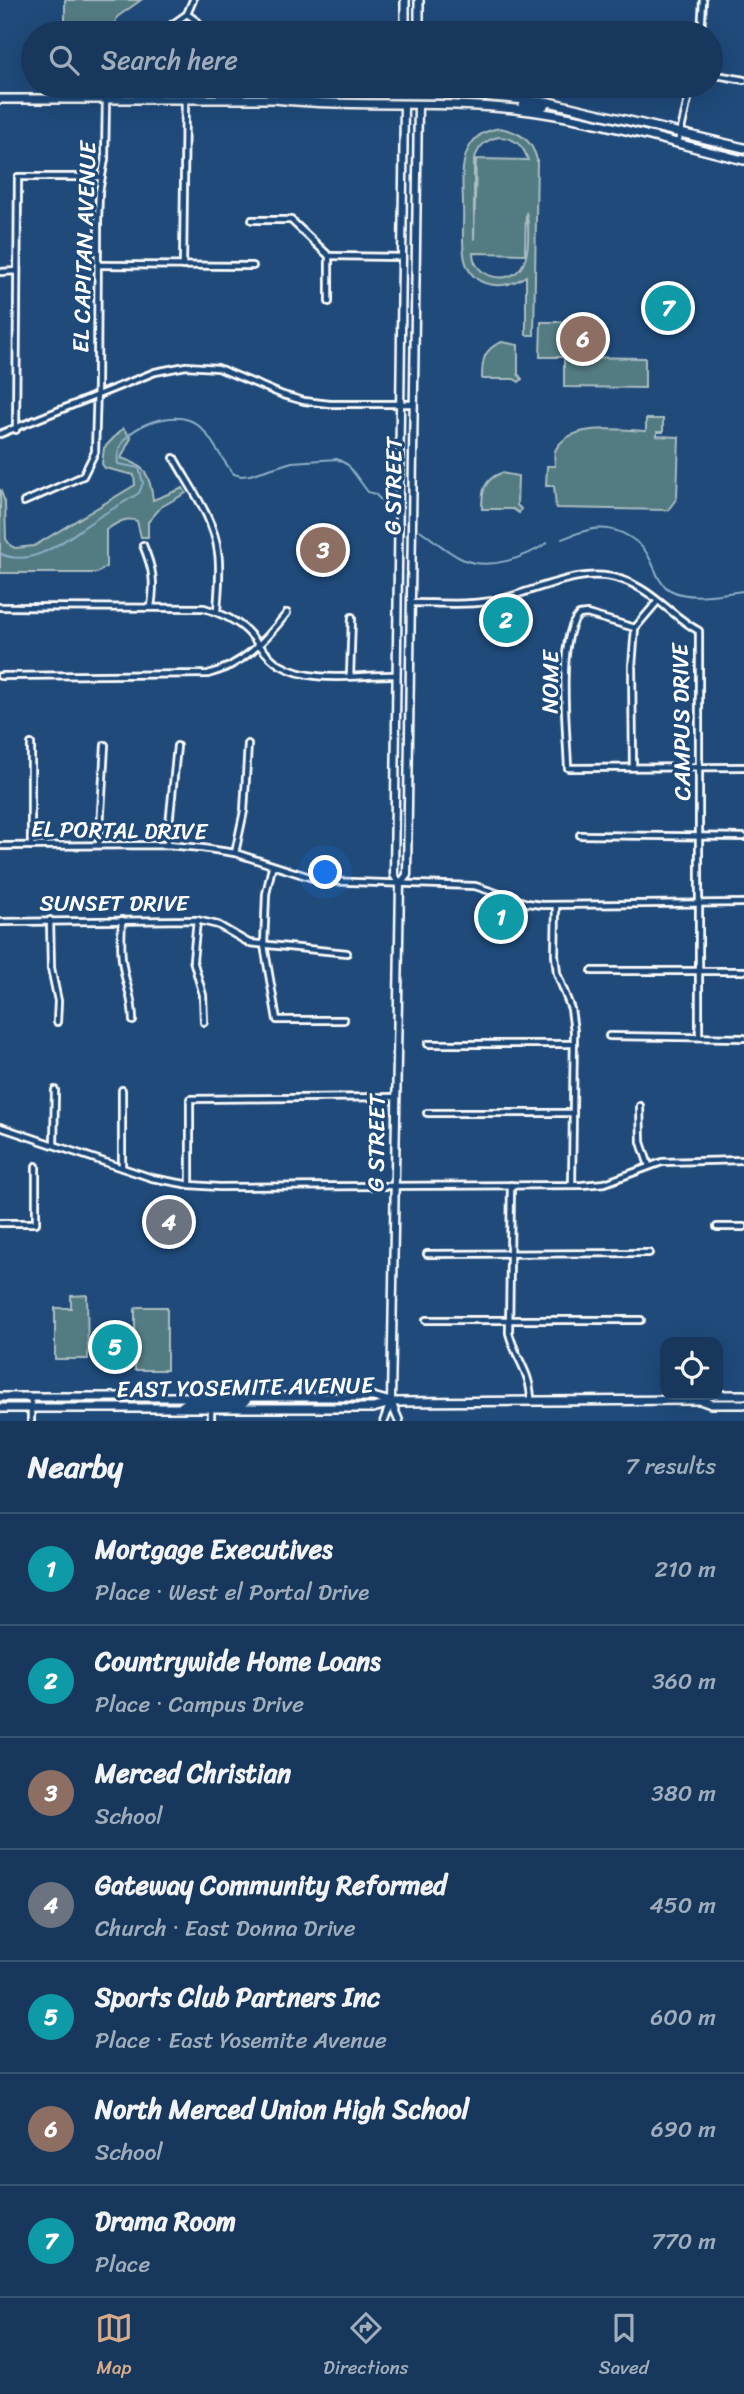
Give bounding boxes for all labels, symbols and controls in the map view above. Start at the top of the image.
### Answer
search box [21,21,723,98]
text: Search here [101,37,238,83]
icon: search [45,41,83,79]
street label: EL CAPITAN AVENUE [60,139,109,353]
pin: 7 [645,282,691,334]
pin: 6 [560,313,606,365]
street label: G STREET [372,435,415,535]
pin: 3 [300,524,346,576]
pin: 2 [483,594,529,646]
street label: CAMPUS DRIVE [660,642,703,801]
street label: NOME [529,649,572,714]
street label: EL PORTAL DRIVE [30,808,209,853]
your location [308,855,342,889]
street label: SUNSET DRIVE [39,883,190,924]
pin: 1 [478,891,524,943]
street label: G STREET [355,1092,398,1192]
pin: 4 [146,1196,192,1248]
pin: 5 [92,1321,138,1373]
map controls [660,1337,723,1400]
button: locate [660,1337,723,1400]
street label: EAST YOSEMITE AVENUE [116,1365,375,1410]
text: Nearby [28,1440,123,1494]
text: 7 results [626,1446,716,1487]
text: Mortgage Executives [95,1526,333,1572]
text: 1 [46,1549,56,1590]
text: 210 m [655,1549,716,1590]
text: Place · West el Portal Drive [95,1572,369,1613]
text: Countrywide Home Loans [95,1638,381,1684]
text: 2 [44,1661,58,1702]
text: 360 m [652,1661,716,1702]
text: Place · Campus Drive [95,1684,304,1725]
text: Merced Christian [95,1750,291,1796]
text: 3 [45,1773,57,1814]
text: 380 m [651,1773,716,1814]
text: School [95,1796,163,1837]
text: Gateway Community Reformed [95,1862,447,1908]
text: 4 [44,1885,58,1926]
text: 450 m [649,1885,716,1926]
text: Church · East Donna Drive [95,1908,356,1949]
text: Sports Club Partners Inc [95,1974,380,2020]
text: 5 [44,1997,58,2038]
text: 600 m [650,1997,716,2038]
text: Place · East Yosemite Avenue [95,2020,387,2061]
text: North Merced Union High School [95,2086,469,2132]
text: 6 [44,2109,58,2150]
text: 690 m [651,2109,716,2150]
text: School [95,2132,163,2173]
text: Drama Room [95,2198,236,2244]
text: 7 [44,2221,58,2262]
text: 770 m [652,2221,716,2262]
text: Place [95,2244,150,2285]
tab: Map [95,2309,133,2384]
tab: Directions [323,2309,409,2384]
tab: Saved [599,2309,649,2384]

